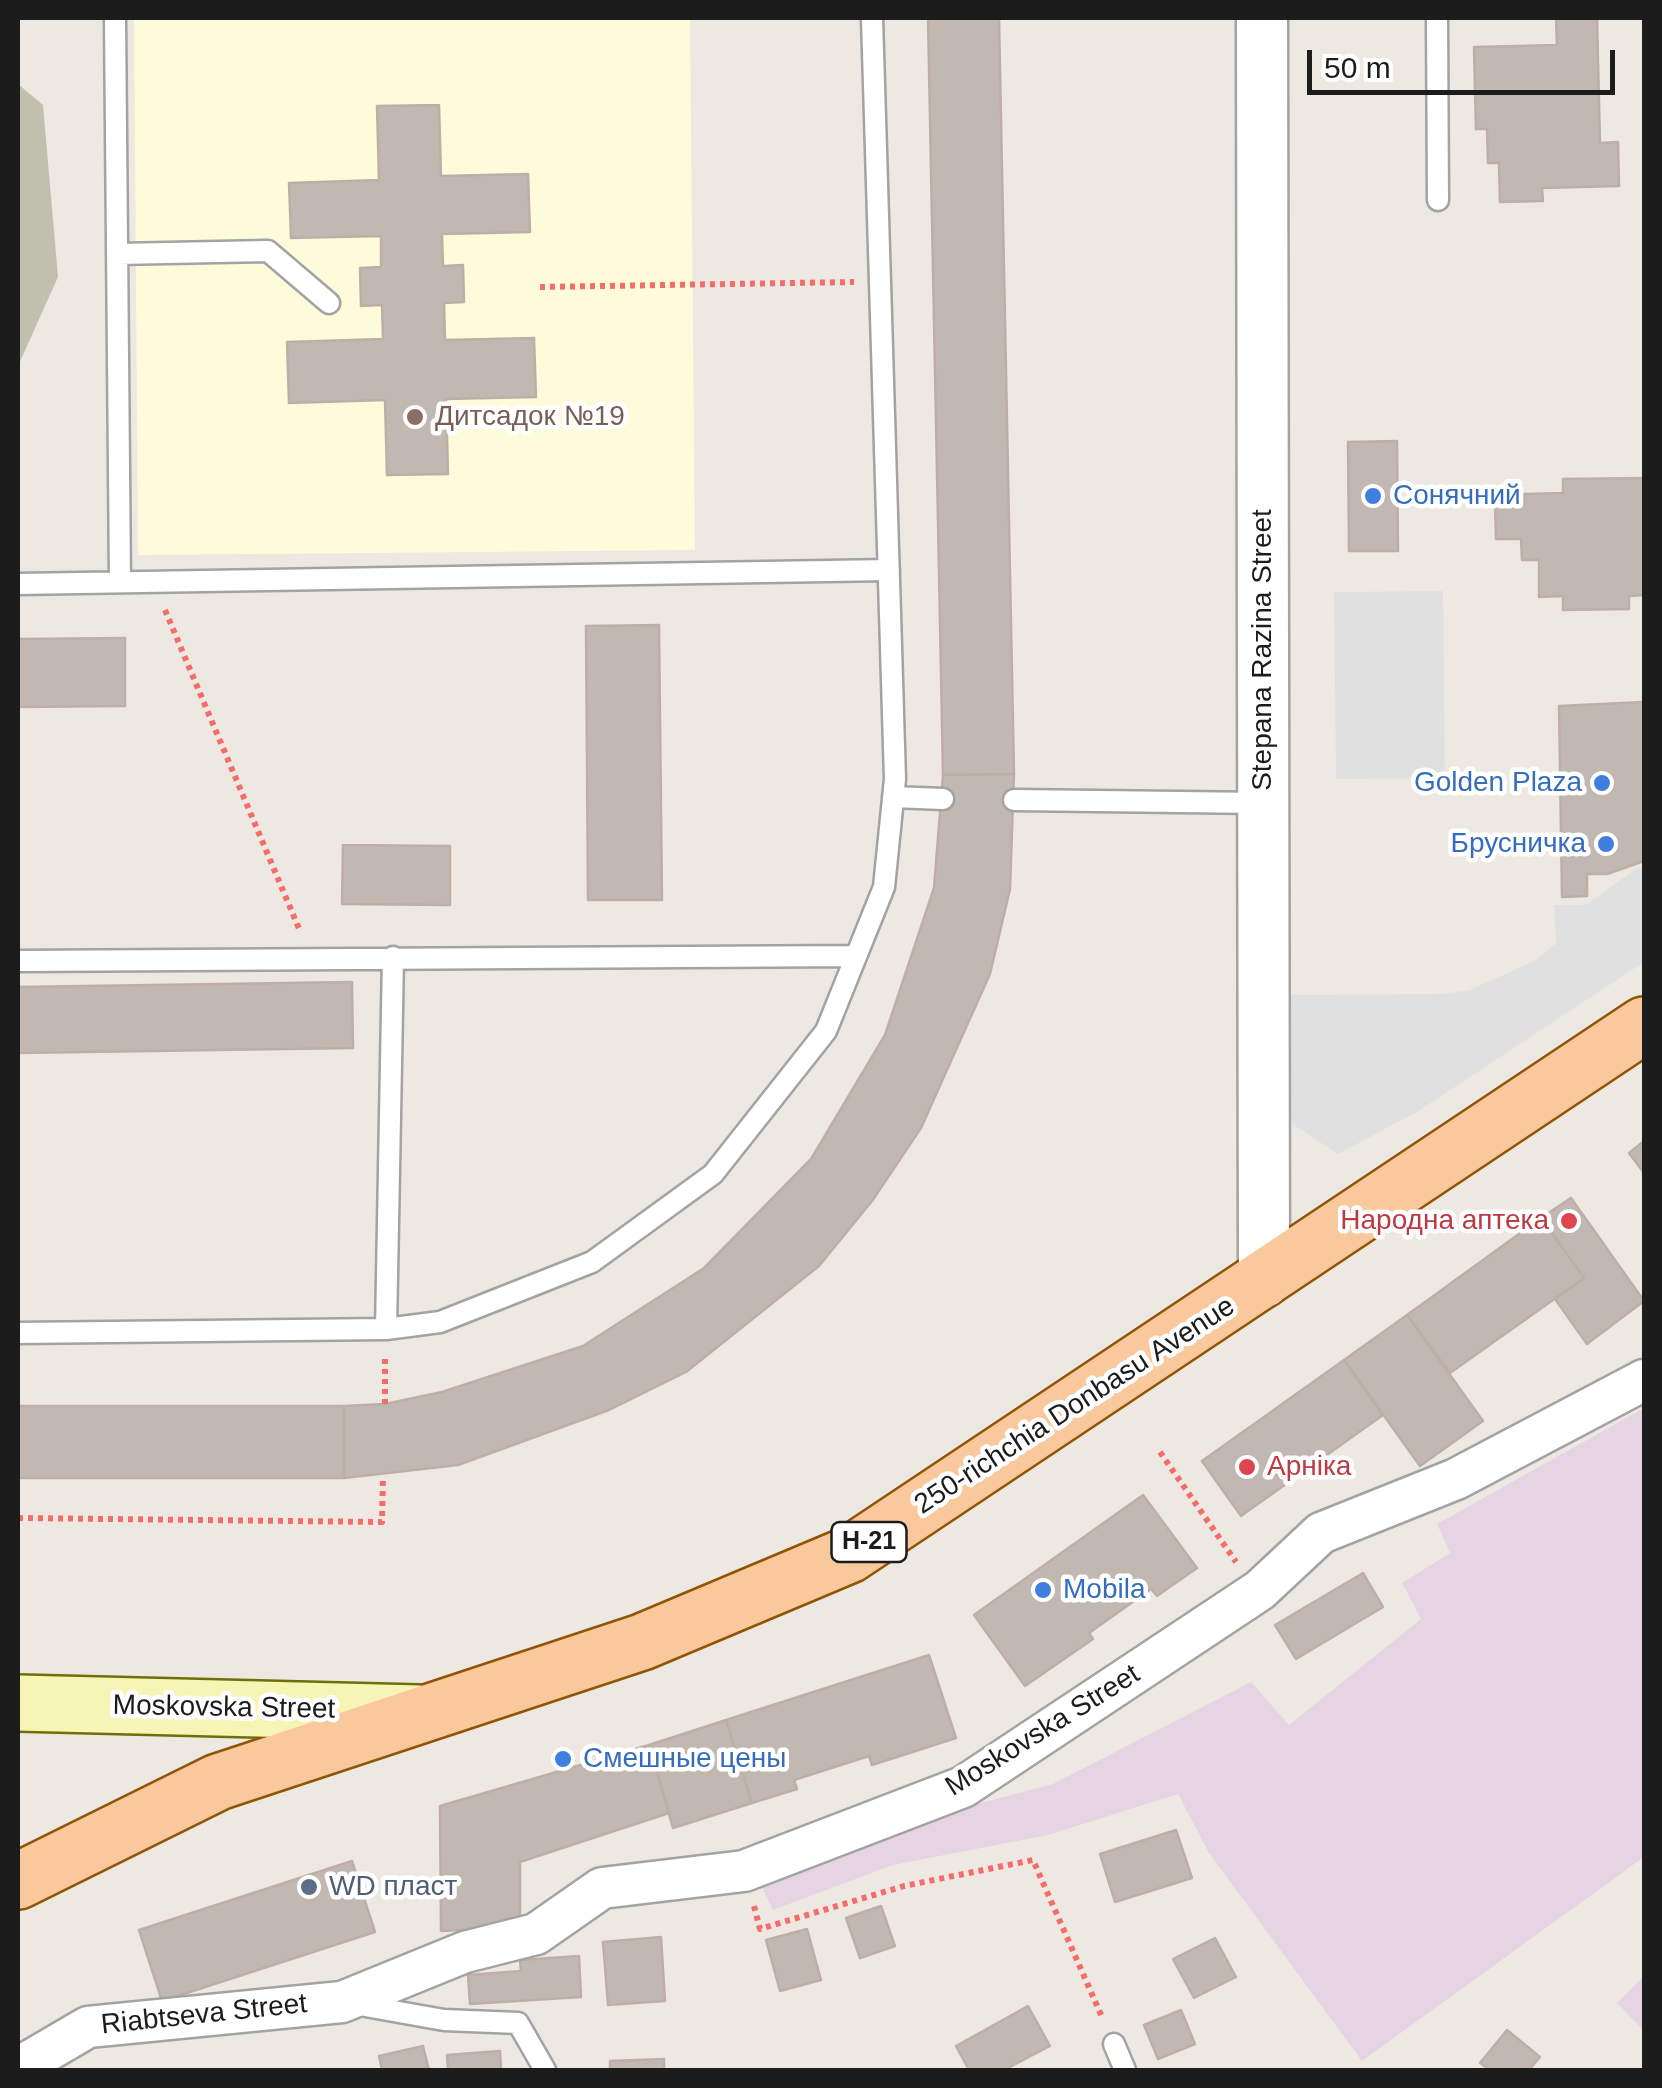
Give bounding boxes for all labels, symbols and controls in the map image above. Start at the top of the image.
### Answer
scale bar [1312,30,1620,92]
text: 50 m [1324,51,1391,84]
place label: Дитсадок №19 [435,400,625,434]
marker: Дитсадок №19 [404,406,426,428]
place label: Сонячний [1393,479,1521,513]
marker: Сонячний [1362,485,1384,507]
street label: Stepana Razina Street [1246,509,1280,791]
place label: Golden Plaza [1414,766,1582,800]
marker: Golden Plaza [1591,772,1613,794]
place label: Брусничка [1451,827,1586,861]
marker: Брусничка [1595,833,1617,855]
place label: Народна аптека [1340,1204,1549,1238]
marker: Народна аптека [1558,1210,1580,1232]
street label: 250-richchia Donbasu Avenue [909,1290,1241,1522]
place label: Арніка [1267,1450,1351,1484]
marker: Арніка [1236,1456,1258,1478]
road number: Н-21 [832,1522,906,1562]
place label: Mobila [1063,1573,1145,1607]
marker: Mobila [1032,1579,1054,1601]
street label: Moskovska Street [940,1658,1146,1804]
street label: Moskovska Street [112,1689,336,1727]
place label: Смешные цены [583,1742,786,1776]
marker: Смешные цены [552,1748,574,1770]
place label: WD пласт [329,1870,457,1904]
marker: WD пласт [298,1876,320,1898]
street label: Riabtseva Street [99,1987,309,2043]

